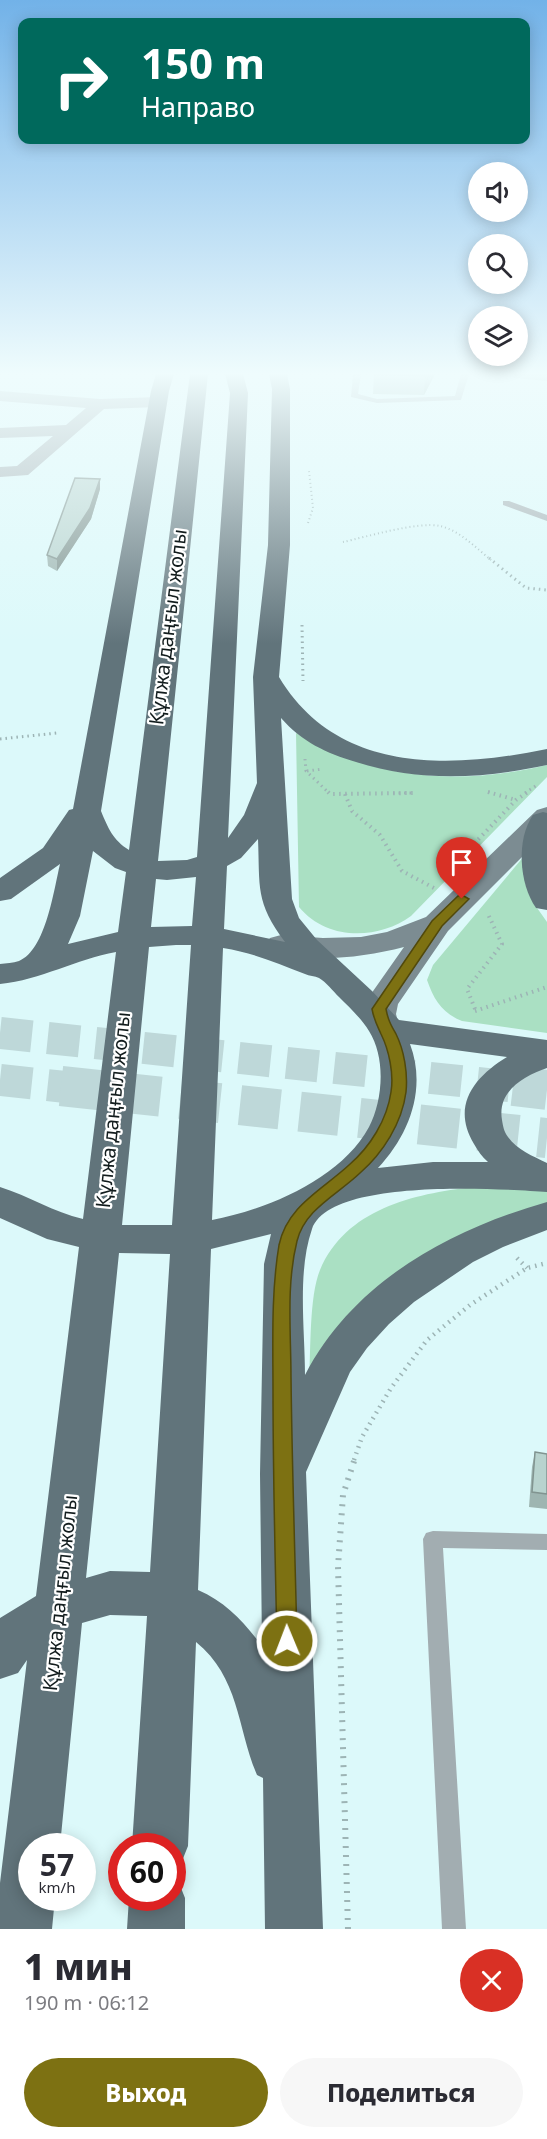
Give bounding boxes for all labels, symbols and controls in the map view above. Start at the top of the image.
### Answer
text: 150 m [141,34,265,91]
icon: right [42,42,120,120]
text: Направо [141,88,255,125]
map controls [468,162,528,366]
button: sound [468,162,528,222]
button: search [468,234,528,294]
button: layers [468,306,528,366]
street label: Құлжа даңғыл жолы [142,527,193,726]
pin [436,837,487,899]
icon: arrive [445,846,478,879]
street label: Құлжа даңғыл жолы [89,1010,136,1209]
street label: Құлжа даңғыл жолы [36,1493,83,1692]
position arrow [255,1609,319,1673]
speed limit sign: 60 [108,1833,186,1911]
text: 57 [40,1844,74,1885]
text: km/h [39,1877,75,1897]
text: 1 мин [24,1942,133,1991]
button: close [460,1949,523,2012]
text: 190 m · 06:12 [24,1989,149,2016]
button: Выход [24,2058,268,2127]
button: Поделиться [280,2058,523,2127]

